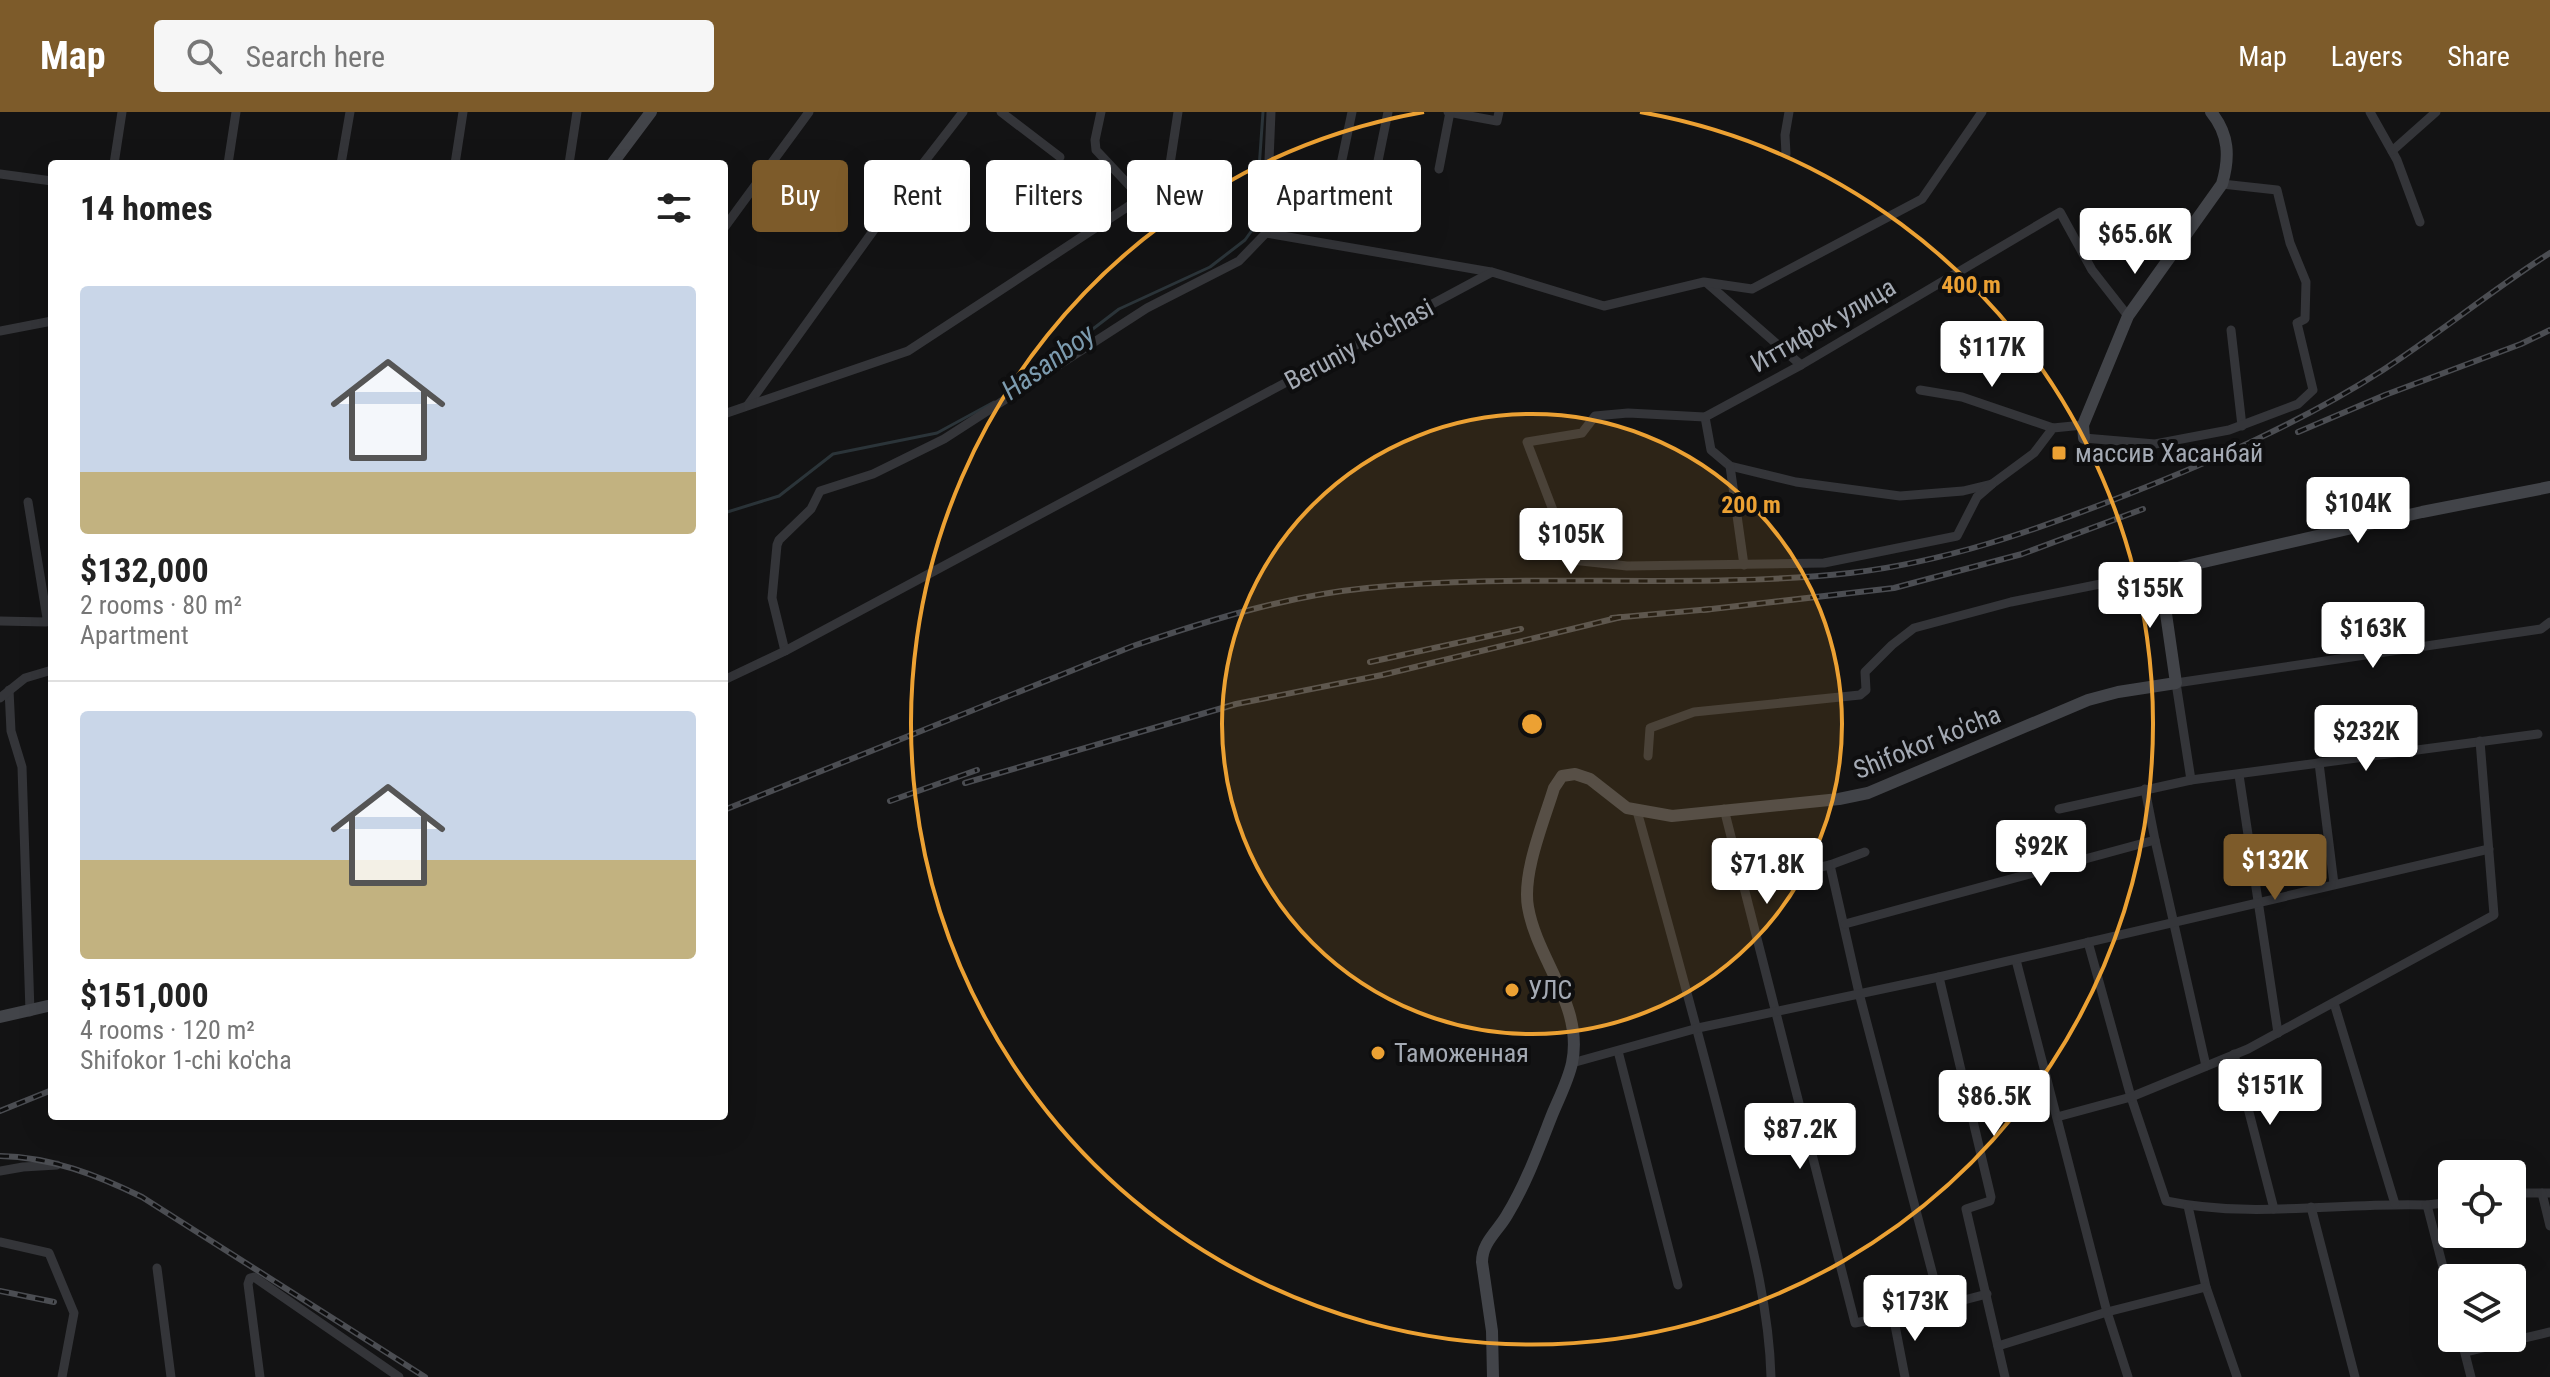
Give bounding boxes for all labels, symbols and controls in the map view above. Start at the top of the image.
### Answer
search box [154,20,714,92]
text: Map [40,34,106,78]
icon: search [182,34,226,78]
text: Search here [246,39,385,74]
text: Map [2238,40,2287,73]
text: Layers [2331,40,2403,73]
text: Share [2447,40,2510,73]
chip: Buy [752,160,848,232]
chip: Rent [864,160,970,232]
chip: Filters [986,160,1111,232]
chip: New [1127,160,1232,232]
chip: Apartment [1248,160,1421,232]
icon: filters [652,186,696,230]
text: 14 homes [80,188,213,228]
pin: $65.6K [2070,208,2200,276]
text: $65.6K [2098,219,2172,249]
street label: Иттифок улица [1745,271,1901,379]
text: 400 m [1941,271,2001,299]
street label: Beruniy ko'chasi [1280,292,1438,396]
water label: Hasanboy [995,317,1101,407]
pin: $117K [1936,321,2048,389]
text: $117K [1959,332,2025,362]
icon: home [316,338,460,482]
place label: массив Хасанбай [2075,438,2263,468]
marker: массив Хасанбай [2050,444,2068,462]
pin: $104K [2302,477,2414,545]
text: $104K [2325,488,2391,518]
text: 200 m [1721,491,1781,519]
pin: $105K [1515,508,1627,576]
text: $105K [1538,519,1604,549]
text: $132,000 [80,550,209,590]
pin: $155K [2094,562,2206,630]
text: $155K [2117,573,2183,603]
text: 2 rooms · 80 m² [80,590,242,620]
pin: $163K [2317,602,2429,670]
text: $163K [2340,613,2406,643]
text: Apartment [80,620,189,650]
street label: Shifokor ko'cha [1849,699,2005,785]
pin: $232K [2310,705,2422,773]
centre of rings [1518,710,1546,738]
text: $232K [2333,716,2399,746]
icon: home [316,763,460,907]
pin: $92K [1994,820,2088,888]
text: $92K [2014,831,2068,861]
pin: $132K [2219,834,2331,902]
pin: $71.8K [1702,838,1832,906]
text: $132K [2242,845,2308,875]
text: $71.8K [1730,849,1804,879]
text: $151,000 [80,975,209,1015]
place label: УЛС [1528,975,1572,1005]
marker: УЛС [1503,981,1521,999]
text: 4 rooms · 120 m² [80,1015,255,1045]
place label: Таможенная [1394,1038,1529,1068]
marker: Таможенная [1369,1044,1387,1062]
text: Shifokor 1-chi ko'cha [80,1045,292,1075]
pin: $151K [2214,1059,2326,1127]
pin: $86.5K [1929,1070,2059,1138]
text: $151K [2237,1070,2303,1100]
text: $86.5K [1957,1081,2031,1111]
pin: $87.2K [1735,1103,1865,1171]
text: $87.2K [1763,1114,1837,1144]
map controls [2438,1160,2526,1352]
button: locate [2438,1160,2526,1248]
button: layers [2438,1264,2526,1352]
pin: $173K [1859,1275,1971,1343]
text: $173K [1882,1286,1948,1316]

